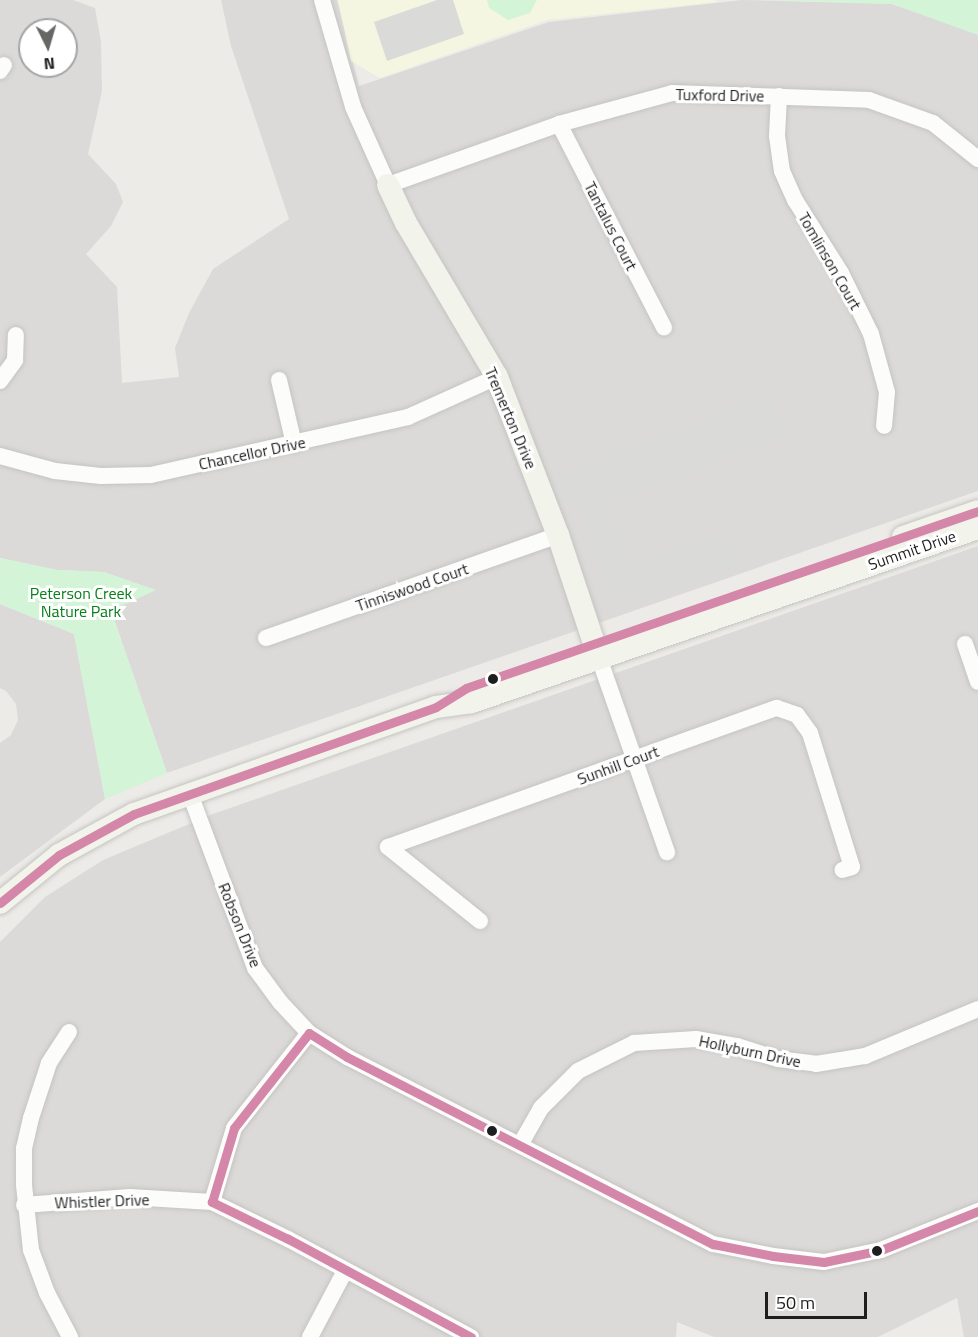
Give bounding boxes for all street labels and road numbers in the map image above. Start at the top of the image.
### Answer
street label: Tuxford Drive [676,85,764,105]
street label: Tantalus Court [580,178,642,274]
street label: Tomlinson Court [794,209,866,313]
street label: Tremerton Drive [481,364,541,472]
street label: Chancellor Drive [197,432,307,474]
street label: Summit Drive [866,526,958,574]
street label: Tinniswood Court [353,559,471,615]
street label: Sunhill Court [575,741,661,789]
street label: Robson Drive [214,880,266,970]
street label: Hollyburn Drive [697,1031,803,1071]
street label: Whistler Drive [54,1190,150,1212]

